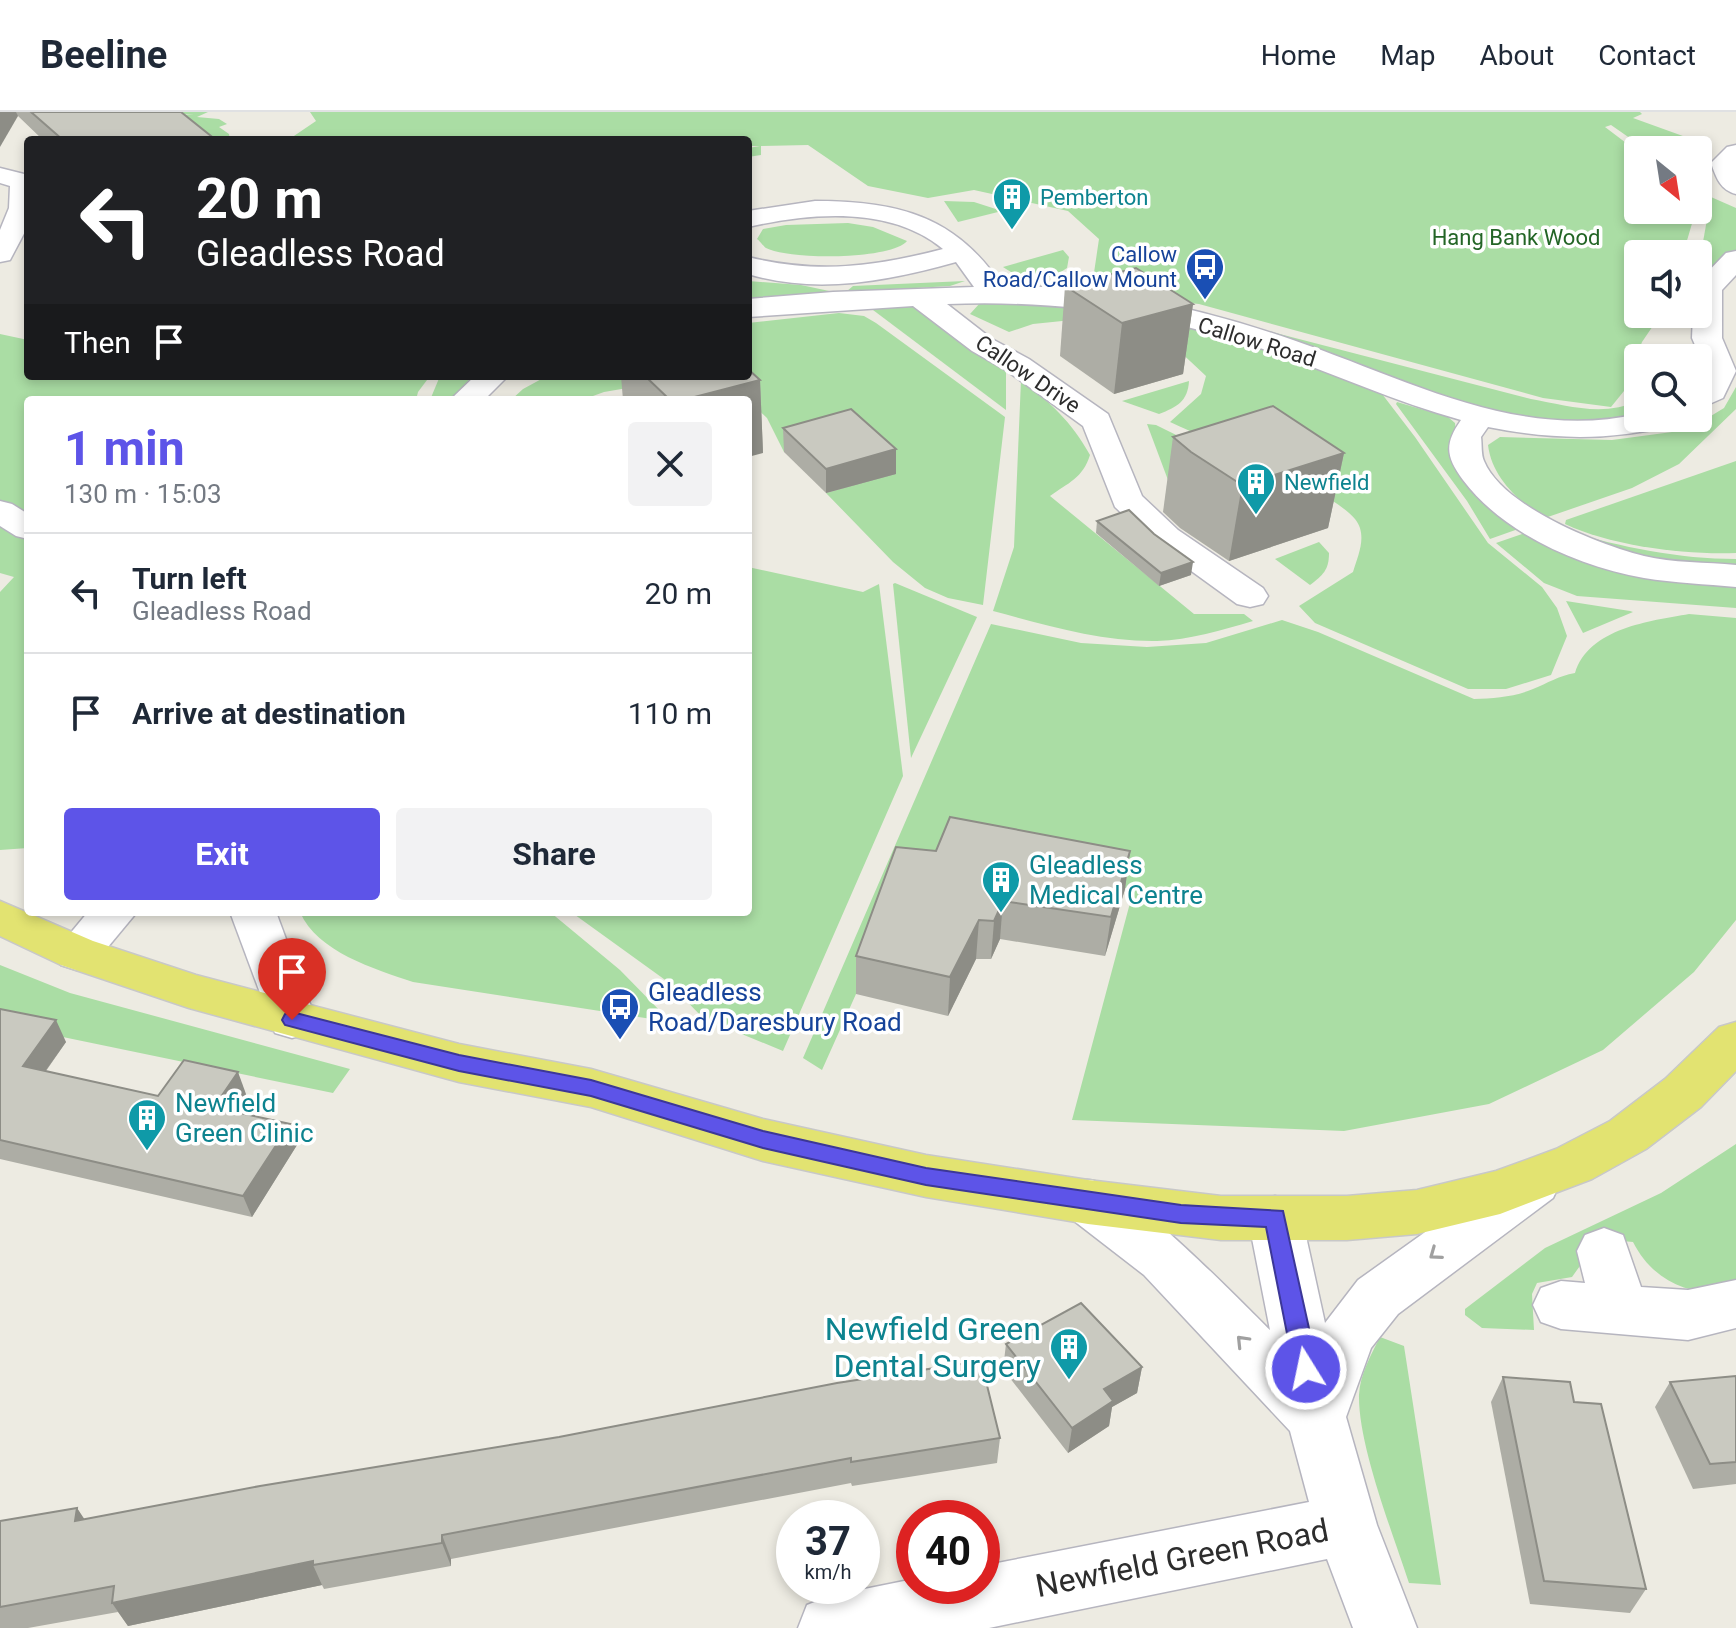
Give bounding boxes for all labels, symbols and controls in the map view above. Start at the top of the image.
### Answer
text: Beeline [40,33,167,77]
text: Home [1261,39,1336,72]
text: Map [1380,39,1436,72]
text: About [1480,39,1554,72]
text: Contact [1598,39,1696,72]
north arrow [1624,136,1712,224]
map controls [1624,136,1712,432]
text: 20 m [196,166,323,232]
icon: left [64,168,168,272]
building icon: Pemberton [991,176,1033,231]
place label: Pemberton [1040,185,1148,210]
park label: Hang Bank Wood [1432,225,1600,250]
text: Gleadless Road [196,233,445,275]
button: sound [1624,240,1712,328]
place label: Callow Road/Callow Mount [983,242,1177,292]
bus stop icon: Callow Road/Callow Mount [1184,246,1226,301]
street label: Callow Road [1195,312,1319,372]
icon: arrive [147,320,191,364]
text: Then [64,325,131,360]
street label: Callow Drive [971,330,1085,418]
button: search [1624,344,1712,432]
text: 1 min [64,420,185,477]
button: close [628,422,712,506]
building icon: Newfield [1235,461,1277,516]
place label: Newfield [1284,470,1370,495]
text: 130 m · 15:03 [64,479,222,509]
text: Turn left [132,561,247,596]
icon: left [64,571,108,615]
text: 20 m [645,576,712,611]
text: Gleadless Road [132,596,312,626]
icon: arrive [64,691,108,735]
text: Arrive at destination [132,696,406,731]
text: 110 m [628,696,712,731]
button: Exit [64,808,380,900]
button: Share [396,808,712,900]
place label: Gleadless Medical Centre [1029,850,1203,910]
building icon: Gleadless Medical Centre [980,859,1022,914]
pin [258,938,326,1020]
icon: arrive [270,950,314,994]
place label: Gleadless Road/Daresbury Road [648,977,902,1037]
bus stop icon: Gleadless Road/Daresbury Road [599,986,641,1041]
place label: Newfield Green Clinic [175,1088,314,1148]
building icon: Newfield Green Clinic [126,1097,168,1152]
one-way arrow [1430,1244,1444,1259]
place label: Newfield Green Dental Surgery [825,1310,1041,1385]
building icon: Newfield Green Dental Surgery [1048,1326,1090,1381]
position arrow [1264,1327,1348,1411]
one-way arrow [1237,1336,1251,1350]
speed limit sign: 40 [896,1500,1000,1604]
street label: Newfield Green Road [1032,1511,1332,1605]
text: 37 [805,1518,851,1565]
text: km/h [805,1560,851,1584]

